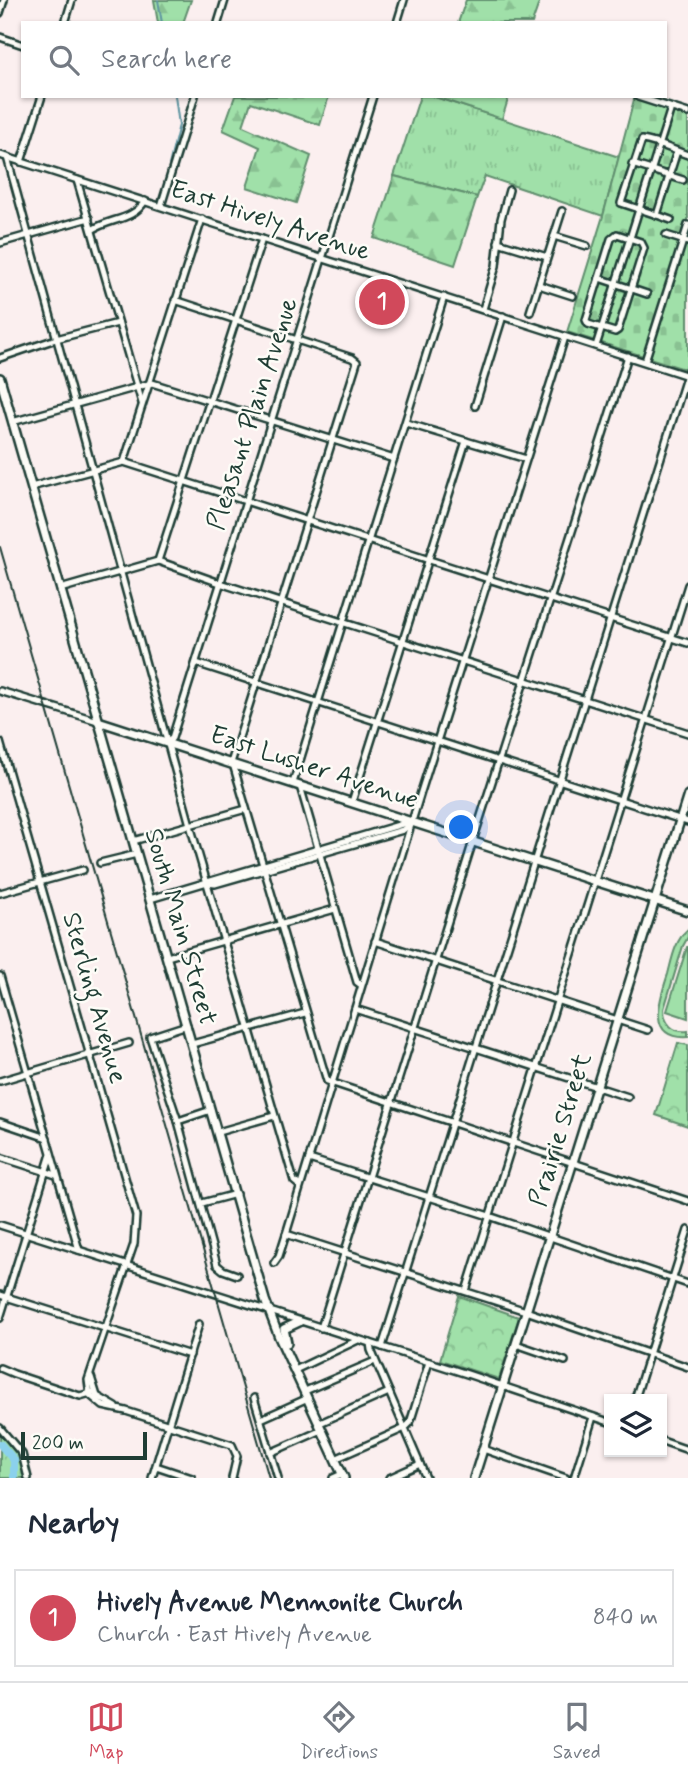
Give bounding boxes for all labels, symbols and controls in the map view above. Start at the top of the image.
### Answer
search box [21,21,667,98]
icon: search [45,41,83,79]
text: Search here [101,43,232,77]
street label: East Hively Avenue [166,173,374,269]
pin: 1 [359,276,405,328]
street label: Pleasant Plain Avenue [199,293,307,535]
street label: East Lusher Avenue [205,718,423,818]
your location [444,810,478,844]
street label: South Main Street [136,825,224,1029]
street label: Sterling Avenue [50,909,135,1088]
street label: Prairie Street [522,1049,600,1211]
map controls [604,1394,667,1457]
button: layers [604,1394,667,1457]
scale bar [21,1429,147,1461]
text: 200 m [32,1431,84,1456]
text: Nearby [28,1504,119,1543]
text: Hively Avenue Mennonite Church [97,1586,463,1620]
text: 1 [48,1603,58,1633]
text: 840 m [593,1603,658,1633]
text: Church · East Hively Avenue [97,1620,372,1650]
tab: Map [87,1698,125,1765]
tab: Directions [300,1698,378,1765]
tab: Saved [553,1698,601,1765]

